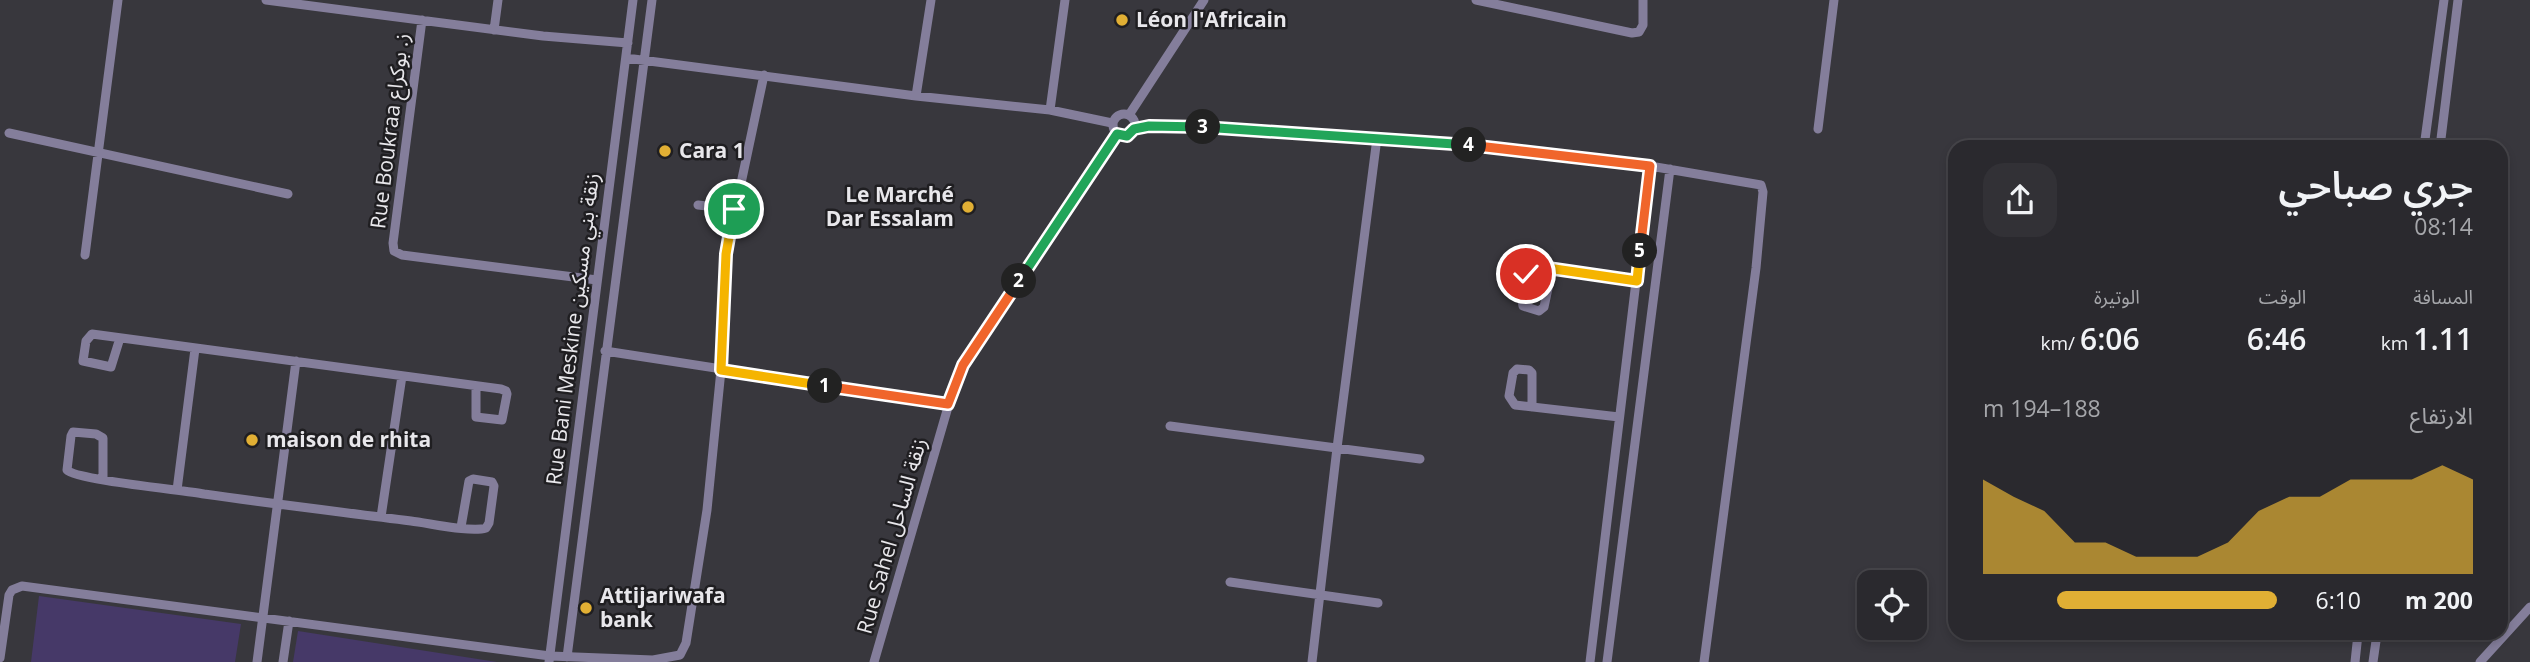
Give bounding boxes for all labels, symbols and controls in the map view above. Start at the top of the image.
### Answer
place label: Léon l'Africain [1136,5,1287,33]
marker: Léon l'Africain [1114,12,1130,28]
street label: Rue Boukraa ز. بوكراع [363,31,417,231]
pin: 3 [1186,110,1220,144]
text: 3 [1197,113,1208,139]
pin: 4 [1452,128,1486,162]
text: 4 [1463,131,1474,157]
place label: Cara 1 [679,136,745,164]
marker: Cara 1 [657,143,673,159]
text: جري صباحي [2279,158,2473,210]
button: share [1983,163,2057,237]
street label: Rue Bani Meskine زنقة بني مسكين [539,171,608,487]
pin [704,179,764,239]
place label: Le Marché Dar Essalam [826,180,954,232]
icon: arrive [715,190,753,228]
marker: Le Marché Dar Essalam [960,199,976,215]
text: 08:14 [2414,210,2473,242]
pin: 5 [1622,233,1658,268]
text: 5 [1634,237,1645,263]
pin [1496,244,1556,304]
icon: check [1507,255,1545,293]
pin: 2 [1002,264,1036,298]
text: 2 [1013,267,1024,293]
text: الوتيرة [2094,284,2140,310]
text: الوقت [2259,284,2306,310]
text: المسافة [2413,284,2473,310]
text: 6:06 [2080,318,2140,359]
text: 6:46 [2247,318,2306,359]
text: 1.11 [2413,318,2473,359]
text: /km [2041,330,2080,356]
text: km [2381,330,2413,356]
pin: 1 [808,368,842,404]
text: 1 [819,372,830,398]
text: 188–194 m [1983,392,2101,424]
text: الارتفاع [2410,399,2473,431]
place label: maison de rhita [266,425,431,453]
marker: maison de rhita [244,432,260,448]
street label: Rue Sahel زنقة الساحل [850,434,932,637]
map controls [1857,570,1927,640]
button: locate [1857,570,1927,640]
place label: Attijariwafa bank [600,581,726,633]
text: 6:10 [2316,584,2361,616]
text: 200 m [2405,584,2473,616]
marker: Attijariwafa bank [578,600,594,616]

